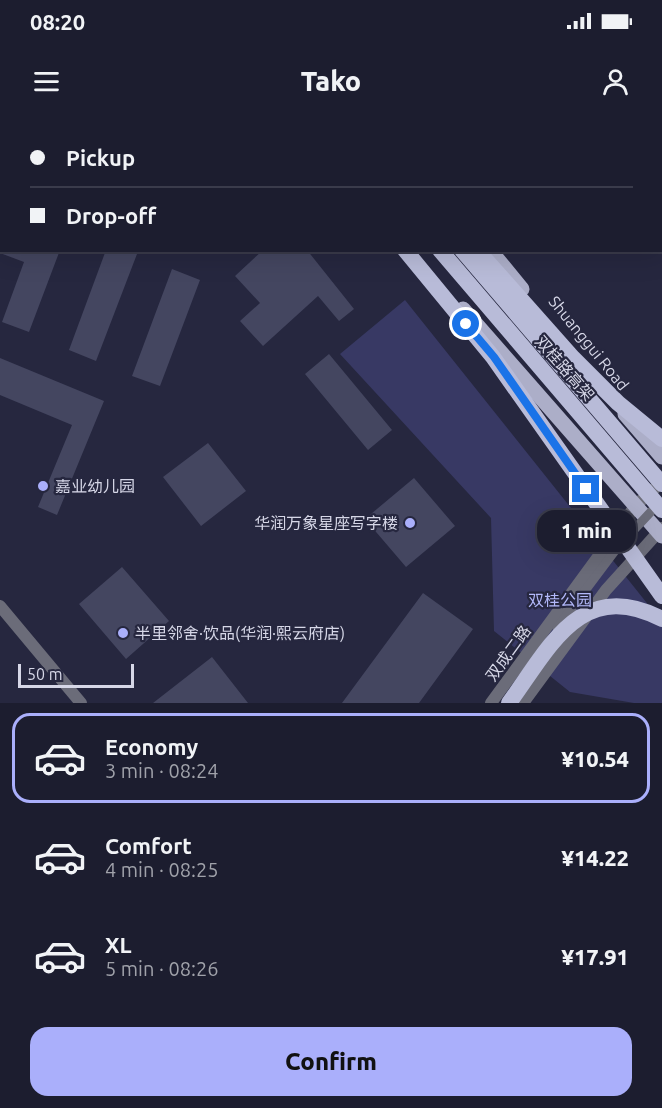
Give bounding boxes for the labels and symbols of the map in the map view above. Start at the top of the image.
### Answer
street label: Shuanggui Road [546,292,632,394]
route start [452,310,479,337]
street label: 双桂路高架 [532,332,598,404]
route end [572,475,599,502]
place label: 嘉业幼儿园 [55,477,135,495]
marker: 嘉业幼儿园 [36,479,50,493]
callout: 1 min [536,510,636,552]
place label: 华润万象星座写字楼 [254,514,398,532]
marker: 华润万象星座写字楼 [403,516,417,530]
park label: 双桂公园 [528,591,592,609]
street label: 双成二路 [482,622,534,684]
place label: 半里邻舍·饮品(华润·熙云府店) [135,624,345,643]
marker: 半里邻舍·饮品(华润·熙云府店) [116,626,130,640]
scale bar [18,661,134,688]

